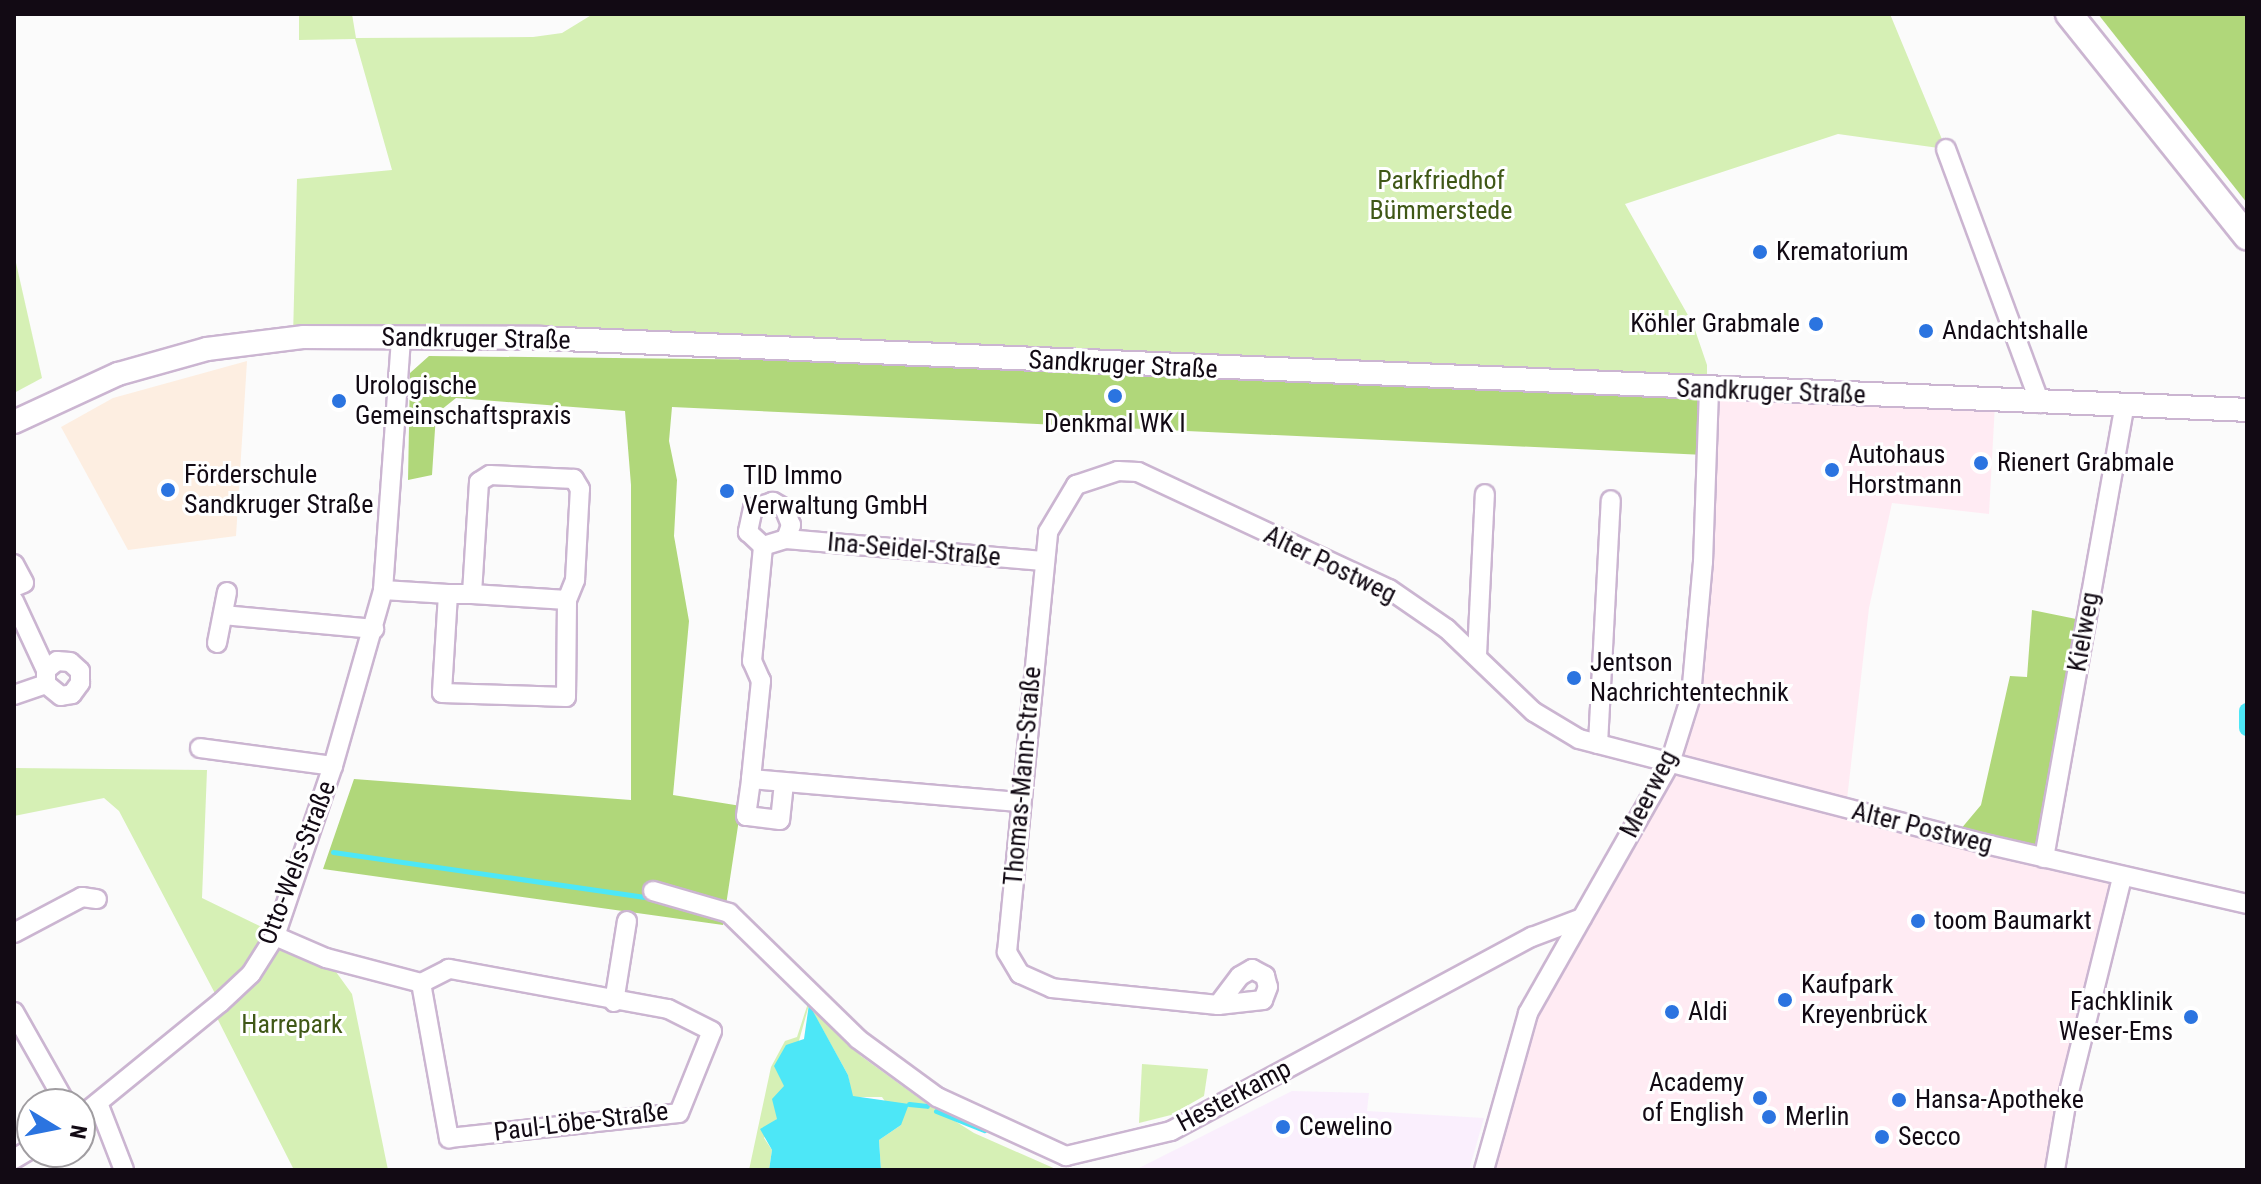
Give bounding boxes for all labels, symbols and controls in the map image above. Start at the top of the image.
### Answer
park label: Parkfriedhof Bümmerstede [1370,165,1512,226]
place label: Krematorium [1776,236,1909,268]
marker: Krematorium [1751,243,1769,261]
place label: Köhler Grabmale [1630,308,1800,340]
marker: Köhler Grabmale [1807,315,1825,333]
place label: Andachtshalle [1942,315,2088,347]
street label: Sandkruger Straße [381,322,571,356]
marker: Andachtshalle [1917,322,1935,340]
street label: Sandkruger Straße [1028,344,1218,386]
place label: Urologische Gemeinschaftspraxis [355,370,571,432]
street label: Sandkruger Straße [1676,373,1866,411]
marker: Denkmal WK I [1106,387,1124,405]
marker: Urologische Gemeinschaftspraxis [330,392,348,410]
place label: Denkmal WK I [1044,408,1186,440]
place label: Autohaus Horstmann [1848,439,1962,500]
place label: Rienert Grabmale [1997,447,2174,479]
marker: Rienert Grabmale [1972,454,1990,472]
place label: Förderschule Sandkruger Straße [184,459,373,520]
place label: TID Immo Verwaltung GmbH [743,460,928,522]
marker: Autohaus Horstmann [1823,461,1841,479]
marker: Förderschule Sandkruger Straße [159,481,177,499]
marker: TID Immo Verwaltung GmbH [718,482,736,500]
street label: Alter Postweg [1259,520,1401,610]
street label: Ina-Seidel-Straße [826,527,1002,573]
street label: Kielweg [2062,590,2106,674]
place label: Jentson Nachrichtentechnik [1590,647,1789,708]
street label: Thomas-Mann-Straße [998,665,1048,887]
marker: Jentson Nachrichtentechnik [1565,669,1583,687]
street label: Meerweg [1614,745,1684,843]
street label: Otto-Wels-Straße [251,777,343,949]
street label: Alter Postweg [1849,796,1995,860]
place label: toom Baumarkt [1934,905,2092,937]
marker: toom Baumarkt [1909,912,1927,930]
place label: Kaufpark Kreyenbrück [1801,969,1927,1030]
place label: Fachklinik Weser-Ems [2059,986,2173,1048]
marker: Kaufpark Kreyenbrück [1776,991,1794,1009]
place label: Aldi [1688,996,1728,1028]
marker: Aldi [1663,1003,1681,1021]
marker: Fachklinik Weser-Ems [2180,1006,2202,1028]
park label: Harrepark [241,1009,343,1041]
street label: Hesterkamp [1172,1053,1296,1139]
place label: Academy of English [1642,1067,1744,1128]
place label: Hansa-Apotheke [1915,1084,2084,1116]
north arrow [16,1088,96,1168]
marker: Academy of English [1751,1089,1769,1107]
marker: Hansa-Apotheke [1890,1091,1908,1109]
street label: Paul-Löbe-Straße [492,1096,670,1148]
place label: Merlin [1785,1101,1849,1133]
marker: Merlin [1760,1108,1778,1126]
place label: Cewelino [1299,1111,1393,1143]
marker: Cewelino [1274,1118,1292,1136]
place label: Secco [1898,1121,1961,1153]
text: N [65,1123,92,1141]
marker: Secco [1873,1128,1891,1146]

